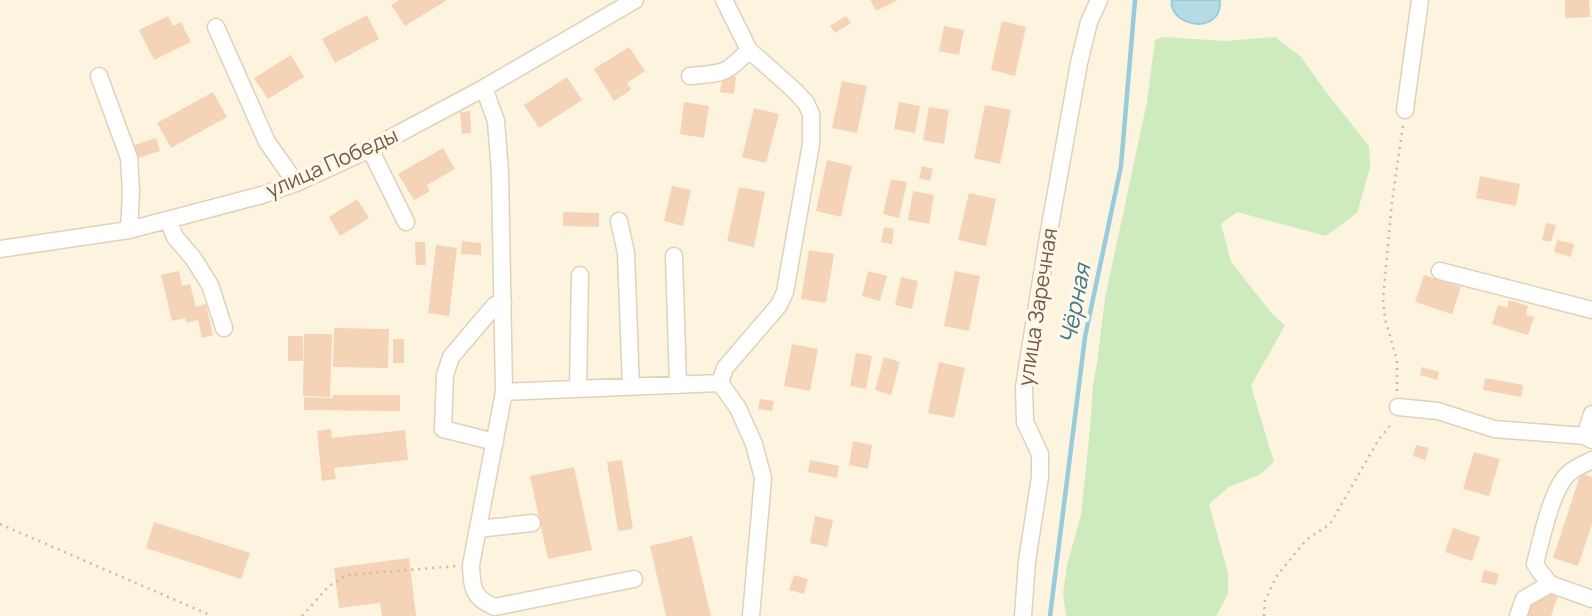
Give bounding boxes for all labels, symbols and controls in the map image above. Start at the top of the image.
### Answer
street label: улица Победы [261,120,402,204]
street label: улица Заречная [1011,226,1063,388]
water label: Чёрная [1051,259,1098,347]

